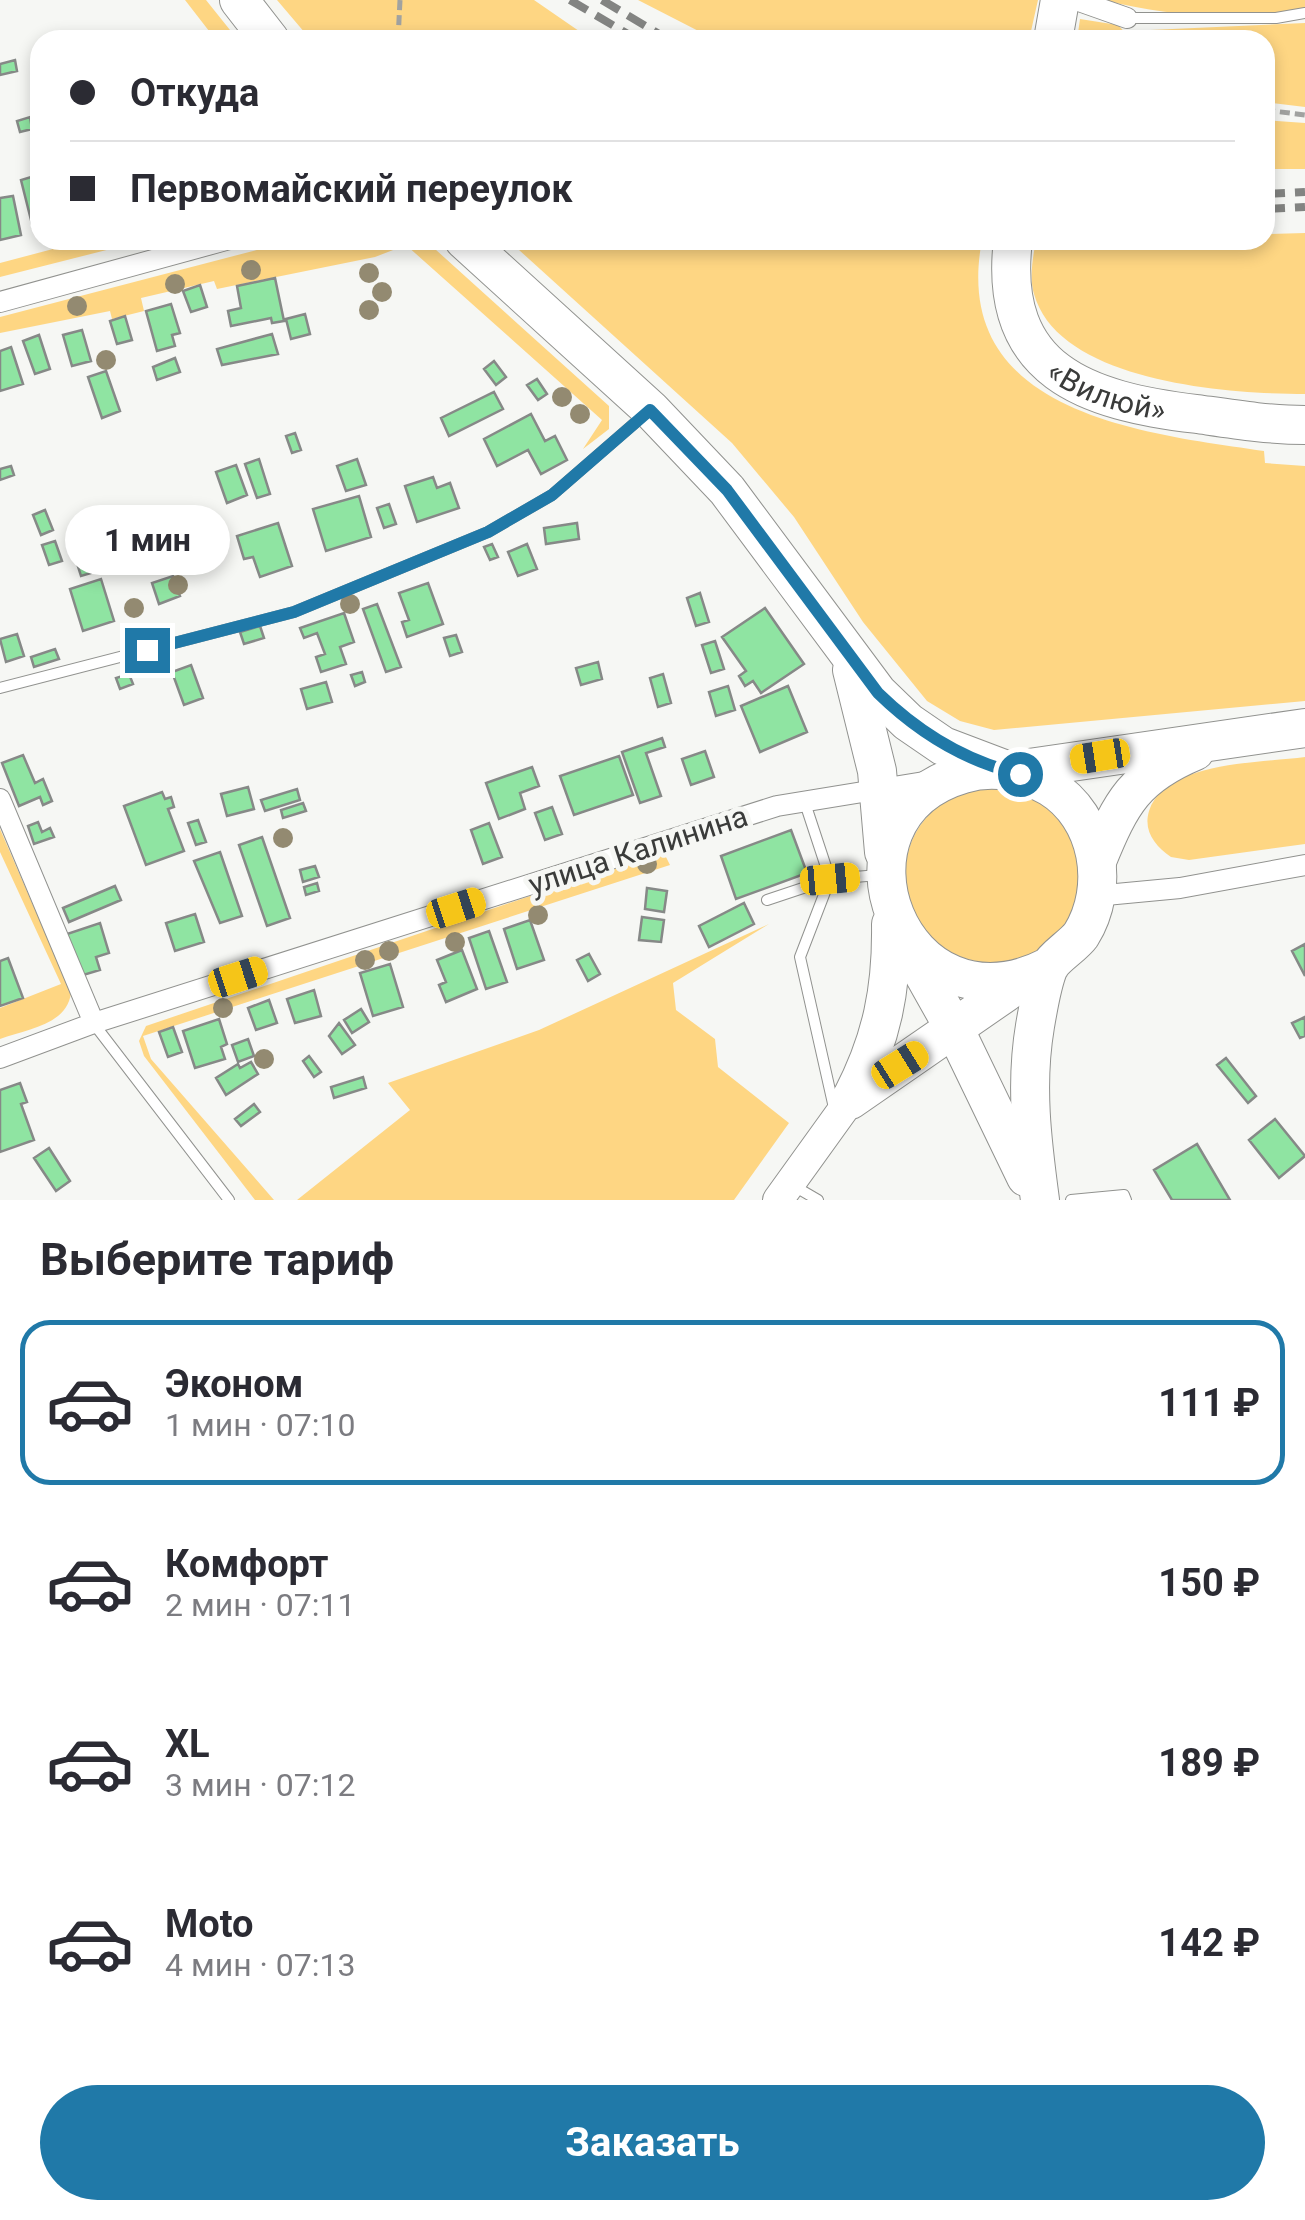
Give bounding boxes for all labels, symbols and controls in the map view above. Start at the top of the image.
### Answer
text: Откуда [130,71,259,115]
text: Первомайский переулок [130,167,573,211]
street label: «Вилюй» [1041,353,1169,427]
callout: 1 мин [64,505,230,575]
text: 1 мин [104,521,191,559]
route end [125,628,170,673]
car [1068,736,1132,776]
route start [998,752,1043,797]
street label: улица Калинина [524,798,752,902]
car [799,861,861,897]
car [423,884,489,932]
car [205,953,271,1001]
car [867,1036,933,1094]
text: Выберите тариф [40,1233,394,1286]
icon: car [45,1358,135,1448]
text: Эконом [165,1362,303,1406]
text: 111 ₽ [1158,1381,1260,1425]
text: 1 мин · 07:10 [165,1406,356,1444]
icon: car [45,1538,135,1628]
text: Комфорт [165,1542,328,1586]
text: 150 ₽ [1158,1561,1260,1605]
text: 2 мин · 07:11 [165,1586,356,1624]
icon: car [45,1718,135,1808]
text: XL [165,1722,210,1766]
text: 189 ₽ [1158,1741,1260,1785]
text: 3 мин · 07:12 [165,1766,356,1804]
icon: car [45,1898,135,1988]
text: Moto [165,1902,254,1946]
text: 142 ₽ [1158,1921,1260,1965]
text: 4 мин · 07:13 [165,1946,356,1984]
button: Заказать [40,2085,1265,2200]

